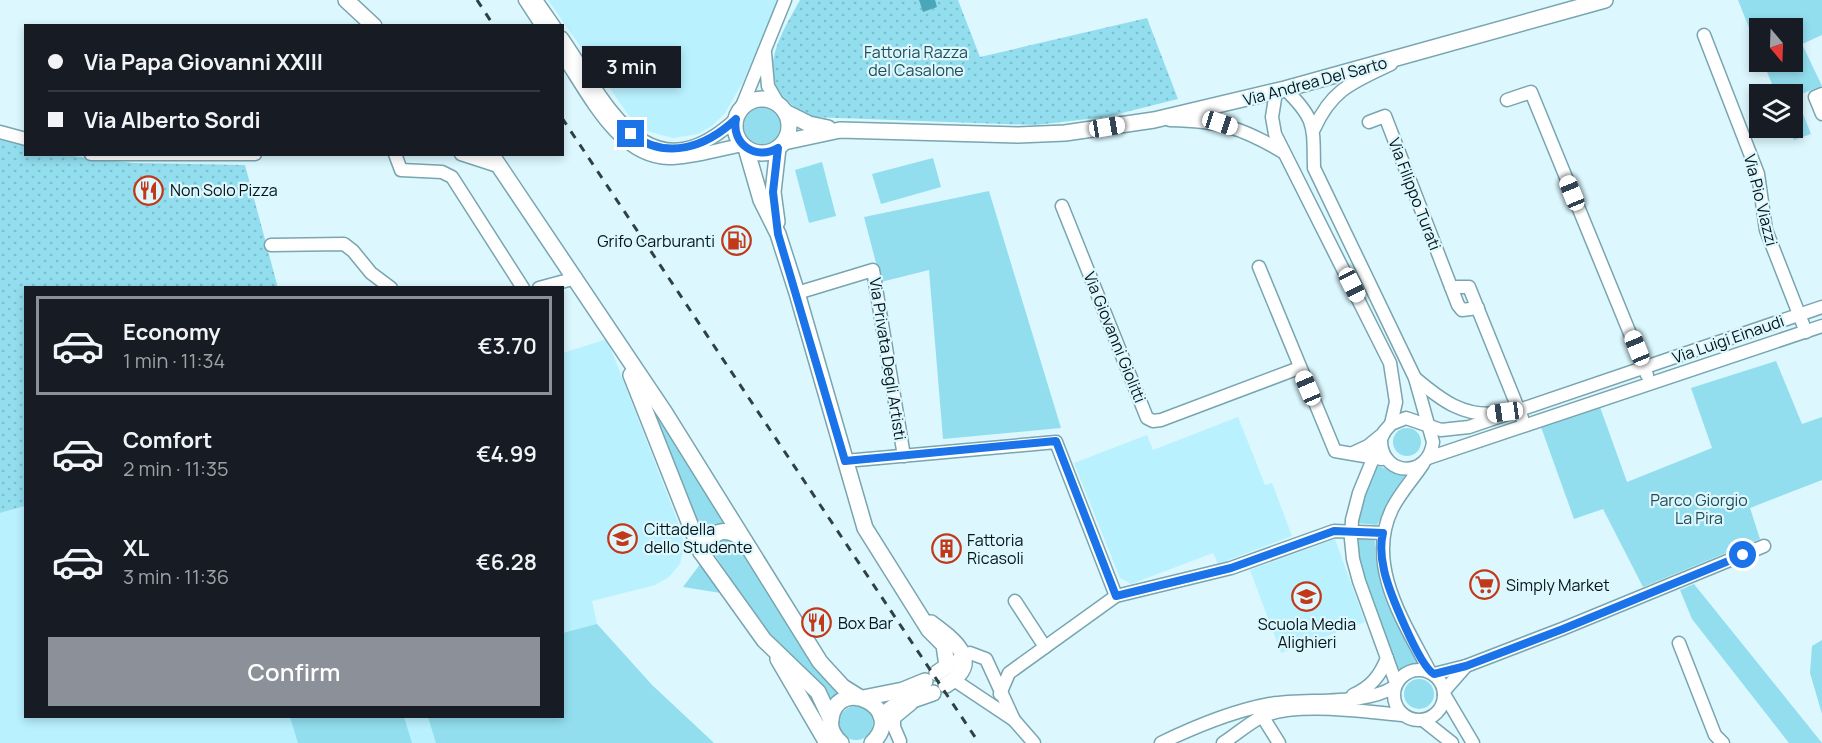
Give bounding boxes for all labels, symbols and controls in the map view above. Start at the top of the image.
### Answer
north arrow [1749,18,1803,72]
map controls [1749,18,1803,138]
park label: Fattoria Razza del Casalone [864,41,968,81]
text: Via Papa Giovanni XXIII [84,47,323,77]
callout: 3 min [582,47,680,89]
street label: Via Andrea Del Sarto [1241,51,1389,111]
text: 3 min [606,53,657,80]
button: layers [1749,84,1803,138]
text: Via Alberto Sordi [84,105,261,135]
car [1200,109,1240,137]
car [1088,115,1126,139]
route end [617,120,644,147]
street label: Via Filippo Turati [1383,135,1447,253]
street label: Via Pio Viazzi [1739,152,1783,248]
car [1557,173,1587,213]
restaurant icon: Non Solo Pizza [133,174,165,206]
place label: Non Solo Pizza [170,179,278,201]
fuel station icon: Grifo Carburanti [720,225,752,257]
place label: Grifo Carburanti [597,230,715,252]
car [1336,265,1368,305]
street label: Via Giovanni Giolitti [1079,268,1151,406]
street label: Via Privata Degli Artisti [864,276,912,442]
street label: Via Luigi Einaudi [1669,310,1787,368]
text: Economy [123,317,221,347]
icon: car [51,319,105,373]
car [1622,328,1652,368]
text: €3.70 [478,331,537,361]
text: 1 min · 11:34 [123,347,225,374]
car [1293,368,1323,408]
car [1486,401,1524,423]
text: Comfort [123,425,212,455]
icon: car [51,427,105,481]
text: €4.99 [476,439,537,469]
text: 2 min · 11:35 [123,455,229,482]
park label: Parco Giorgio La Pira [1650,489,1748,529]
place label: Cittadella dello Studente [644,518,752,558]
school or university icon: Cittadella dello Studente [607,522,639,554]
place label: Fattoria Ricasoli [967,529,1024,569]
text: XL [123,533,149,563]
building icon: Fattoria Ricasoli [930,533,962,565]
icon: car [51,535,105,589]
route start [1729,541,1756,568]
text: €6.28 [476,547,537,577]
text: 3 min · 11:36 [123,563,229,590]
supermarket icon: Simply Market [1469,569,1501,601]
place label: Simply Market [1506,574,1610,596]
school or university icon: Scuola Media Alighieri [1291,580,1323,612]
restaurant icon: Box Bar [801,607,833,639]
place label: Box Bar [838,612,893,634]
place label: Scuola Media Alighieri [1258,613,1356,653]
button: Confirm [48,637,540,706]

